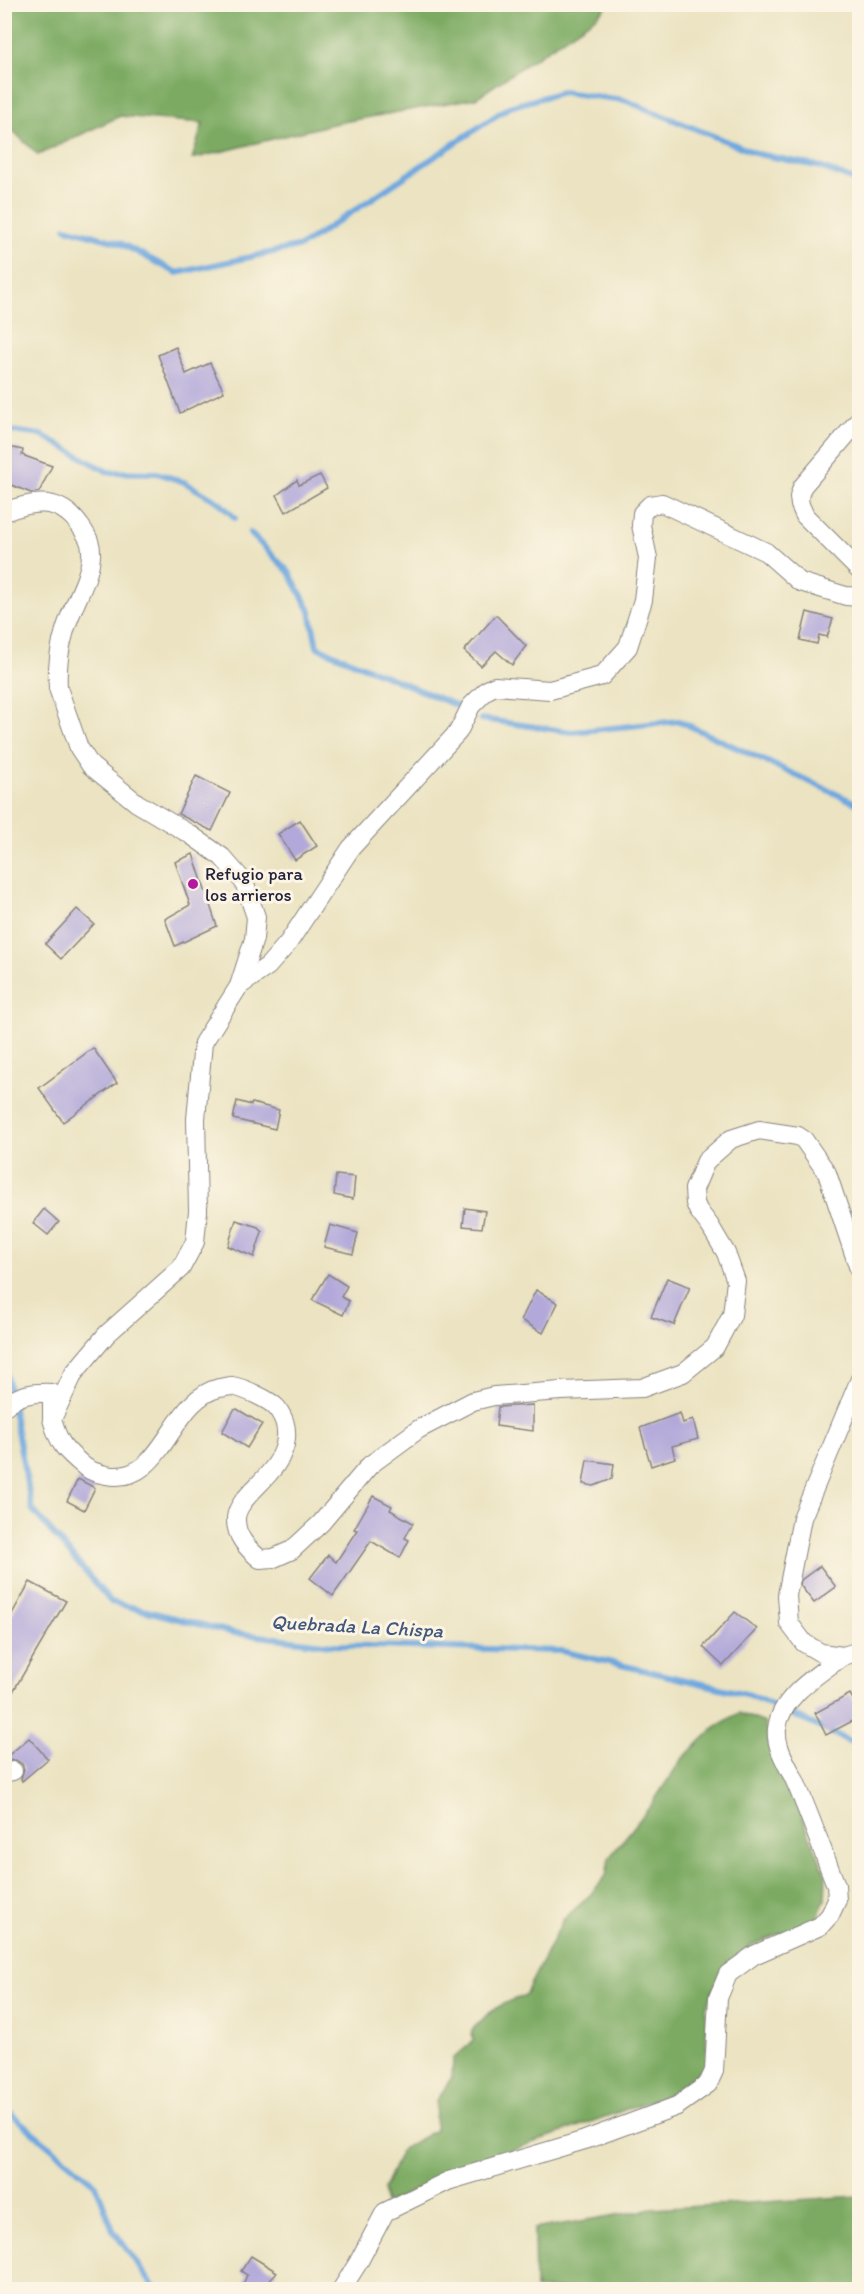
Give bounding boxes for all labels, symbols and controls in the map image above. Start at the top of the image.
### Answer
place label: Refugio para los arrieros [205,863,304,906]
marker: Refugio para los arrieros [186,877,200,891]
water label: Quebrada La Chispa [270,1610,444,1643]

